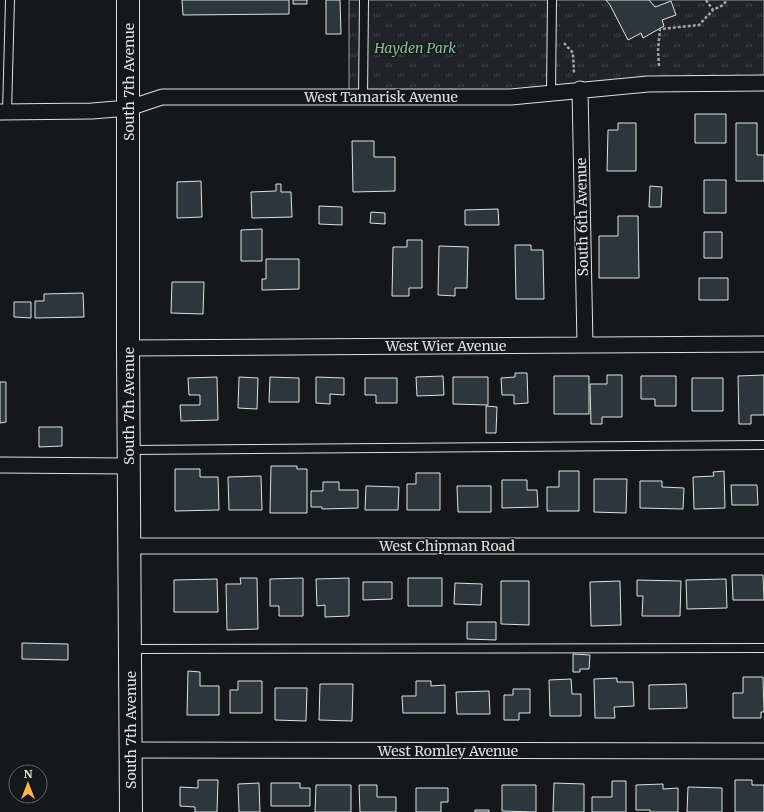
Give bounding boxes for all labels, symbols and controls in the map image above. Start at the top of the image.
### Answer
street label: South 7th Avenue [120,23,138,141]
park label: Hayden Park [373,39,456,57]
street label: West Tamarisk Avenue [303,88,458,106]
street label: South 6th Avenue [572,158,592,276]
street label: West Wier Avenue [385,337,506,355]
street label: South 7th Avenue [120,347,138,465]
street label: West Chipman Road [378,537,515,555]
street label: South 7th Avenue [122,671,140,789]
street label: West Romley Avenue [377,742,518,760]
north arrow [8,764,48,804]
text: N [24,767,33,781]

